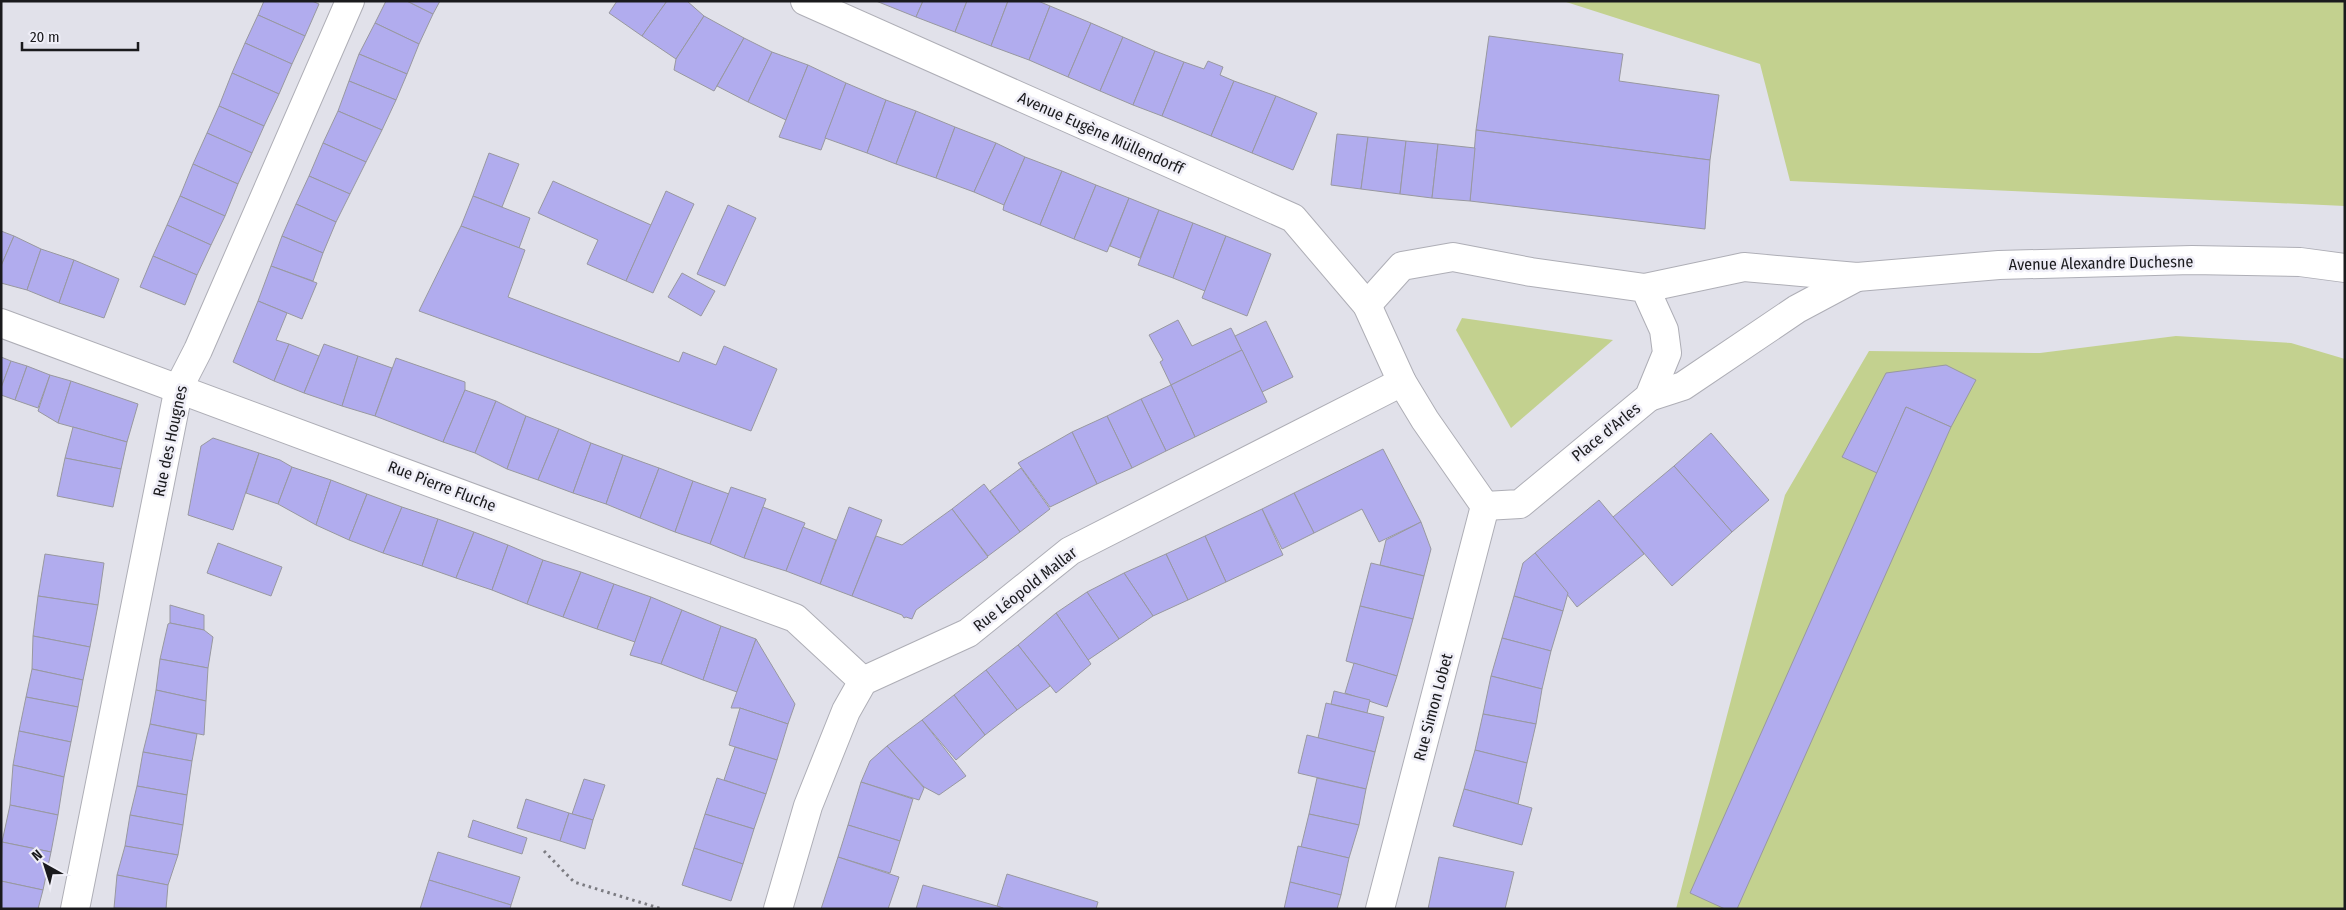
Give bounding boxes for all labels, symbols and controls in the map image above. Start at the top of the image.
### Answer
scale bar [22,20,139,52]
text: 20 m [30,28,60,46]
street label: Avenue Eugène Müllendorff [1015,88,1188,179]
street label: Avenue Alexandre Duchesne [2009,252,2194,274]
street label: Rue des Hougnes [149,384,191,498]
street label: Place d'Arles [1568,399,1644,465]
street label: Rue Pierre Fluche [385,457,499,515]
street label: Rue Léopold Mallar [969,542,1081,635]
street label: Rue Simon Lobet [1410,650,1457,763]
north arrow [20,840,70,890]
text: N [29,846,46,865]

